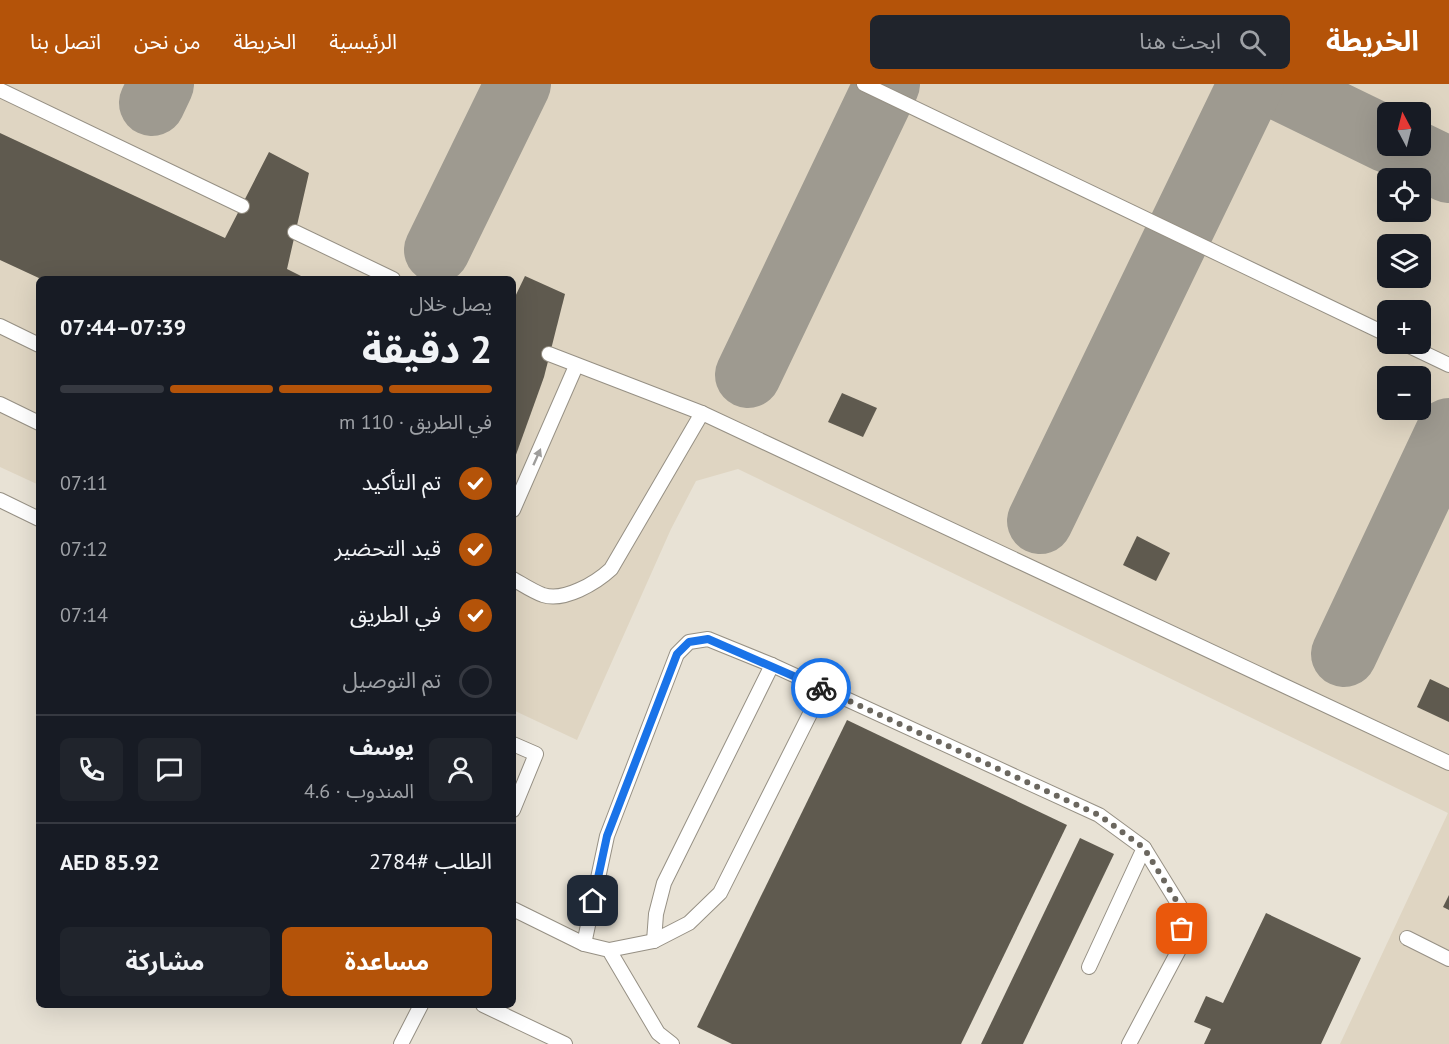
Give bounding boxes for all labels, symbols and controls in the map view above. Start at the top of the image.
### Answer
search box [870,15,1290,69]
text: الخريطة [1326,22,1419,59]
icon: search [1236,26,1269,59]
text: ابحث هنا [1139,27,1221,55]
text: اتصل بنا [30,28,101,55]
text: من نحن [134,28,200,55]
text: الخريطة [233,28,296,55]
text: الرئيسية [329,28,397,55]
north arrow [1377,102,1431,156]
map controls [1377,102,1431,420]
button: locate [1377,168,1431,222]
button: layers [1377,234,1431,288]
text: يصل خلال [409,291,492,317]
button: + [1377,300,1431,354]
text: 07:39–07:44 [60,313,186,341]
text: 2 دقيقة [362,323,492,374]
button: − [1377,366,1431,420]
text: في الطريق · 110 m [339,409,492,435]
one-way arrow [532,448,541,465]
icon: check [459,467,492,500]
text: تم التأكيد [362,468,441,496]
text: 07:11 [60,470,108,496]
icon: check [459,533,492,566]
text: قيد التحضير [334,534,441,562]
text: 07:12 [60,536,108,562]
icon: check [459,599,492,632]
text: في الطريق [350,600,441,628]
text: 07:14 [60,602,108,628]
courier [791,658,851,718]
text: تم التوصيل [343,666,441,694]
icon: bike [805,672,838,705]
text: يوسف [349,733,414,761]
button: phone [60,738,123,801]
button: chat [138,738,201,801]
button: person [429,738,492,801]
text: المندوب · 4.6 [304,778,414,804]
text: الطلب #2784 [369,847,492,875]
text: AED 85.92 [60,848,160,876]
pin [567,875,618,926]
icon: home [576,884,609,917]
pin [1156,903,1207,954]
icon: bag [1165,912,1198,945]
button: مشاركة [60,927,270,996]
button: مساعدة [282,927,492,996]

